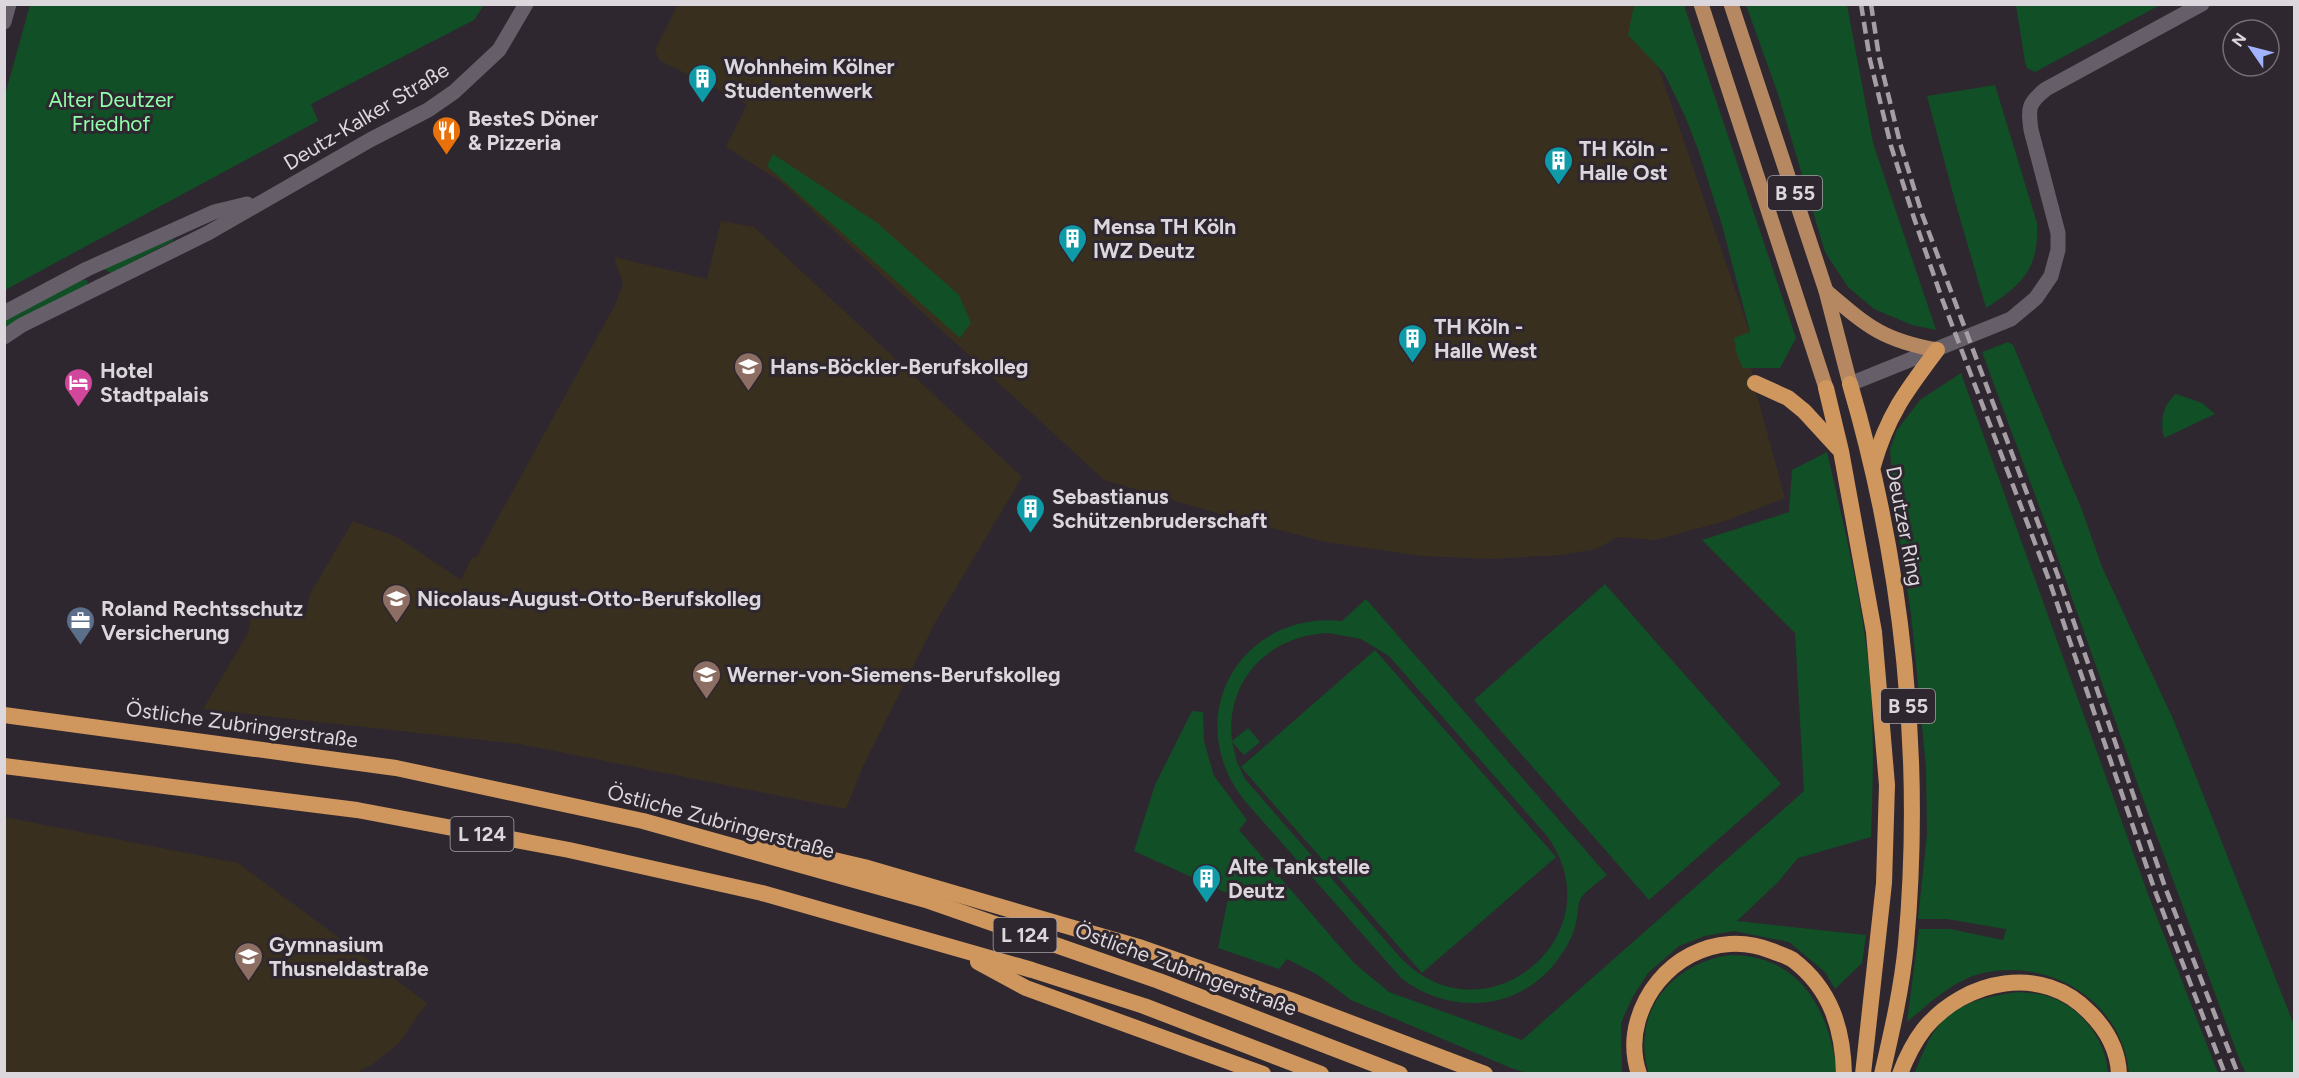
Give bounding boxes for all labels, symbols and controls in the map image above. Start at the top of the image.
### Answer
north arrow [2221,18,2281,78]
text: N [2228,29,2250,50]
place label: Wohnheim Kölner Studentenwerk [724,54,895,103]
street label: Deutz-Kalker Straße [279,57,453,175]
building icon: Wohnheim Kölner Studentenwerk [687,62,719,104]
park label: Alter Deutzer Friedhof [49,87,173,136]
place label: BesteS Döner & Pizzeria [468,106,598,155]
restaurant icon: BesteS Döner & Pizzeria [431,114,463,156]
place label: TH Köln - Halle Ost [1579,136,1668,185]
building icon: TH Köln - Halle Ost [1542,144,1574,186]
road number: B 55 [1768,176,1822,210]
place label: Mensa TH Köln IWZ Deutz [1093,214,1236,263]
building icon: Mensa TH Köln IWZ Deutz [1056,222,1088,264]
place label: TH Köln - Halle West [1434,314,1538,363]
building icon: TH Köln - Halle West [1397,322,1429,364]
school or university icon: Hans-Böckler-Berufskolleg [733,350,765,392]
place label: Hans-Böckler-Berufskolleg [770,354,1028,379]
place label: Hotel Stadtpalais [100,358,209,407]
hotel icon: Hotel Stadtpalais [63,366,95,408]
street label: Deutzer Ring [1881,464,1929,588]
place label: Sebastianus Schützenbruderschaft [1052,484,1268,533]
building icon: Sebastianus Schützenbruderschaft [1015,492,1047,534]
school or university icon: Nicolaus-August-Otto-Berufskolleg [380,582,412,624]
place label: Nicolaus-August-Otto-Berufskolleg [417,586,761,611]
place label: Roland Rechtsschutz Versicherung [101,596,303,645]
office icon: Roland Rechtsschutz Versicherung [64,604,96,646]
school or university icon: Werner-von-Siemens-Berufskolleg [690,658,722,700]
place label: Werner-von-Siemens-Berufskolleg [727,662,1061,687]
road number: B 55 [1881,689,1935,723]
street label: Östliche Zubringerstraße [124,695,360,753]
street label: Östliche Zubringerstraße [605,779,837,863]
road number: L 124 [450,817,514,851]
place label: Alte Tankstelle Deutz [1228,854,1370,903]
building icon: Alte Tankstelle Deutz [1191,862,1223,904]
street label: Östliche Zubringerstraße [1072,917,1300,1021]
road number: L 124 [994,918,1056,952]
place label: Gymnasium Thusneldastraße [269,932,429,981]
school or university icon: Gymnasium Thusneldastraße [232,940,264,982]

